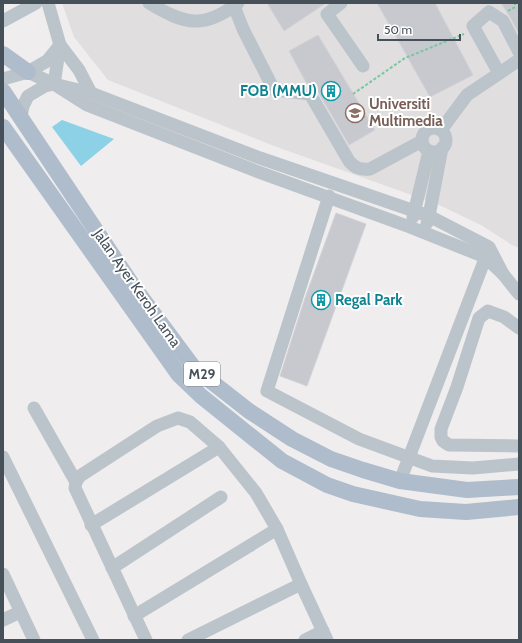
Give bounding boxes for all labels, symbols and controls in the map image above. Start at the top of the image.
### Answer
scale bar [378,16,460,42]
text: 50 m [384,22,412,37]
building icon: FOB (MMU) [320,80,342,102]
place label: FOB (MMU) [240,82,317,100]
place label: Universiti Multimedia [369,95,443,130]
school or university icon: Universiti Multimedia [344,102,366,124]
street label: Jalan Ayer Keroh Lama [89,225,185,351]
building icon: Regal Park [310,289,332,311]
place label: Regal Park [335,291,403,309]
road number: M29 [184,362,220,386]

